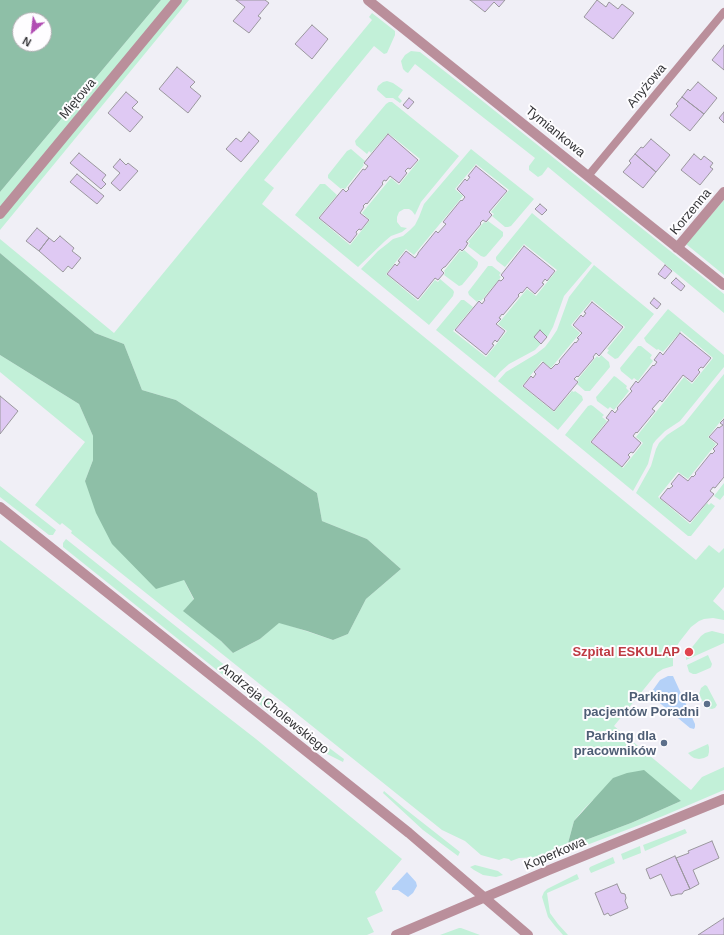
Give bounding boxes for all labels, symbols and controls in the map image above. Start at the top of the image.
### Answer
north arrow [12,12,52,52]
text: N [21,35,33,49]
street label: Anyżowa [624,61,670,111]
street label: Miętowa [56,75,100,123]
street label: Tymiankowa [522,103,588,161]
street label: Korzenna [667,186,715,238]
place label: Szpital ESKULAP [572,644,680,660]
marker: Szpital ESKULAP [683,646,695,658]
street label: Andrzeja Cholewskiego [216,660,332,758]
place label: Parking dla pacjentów Poradni [583,689,699,720]
marker: Parking dla pacjentów Poradni [702,699,712,709]
place label: Parking dla pracowników [574,728,656,759]
marker: Parking dla pracowników [659,738,669,748]
street label: Koperkowa [522,834,588,874]

